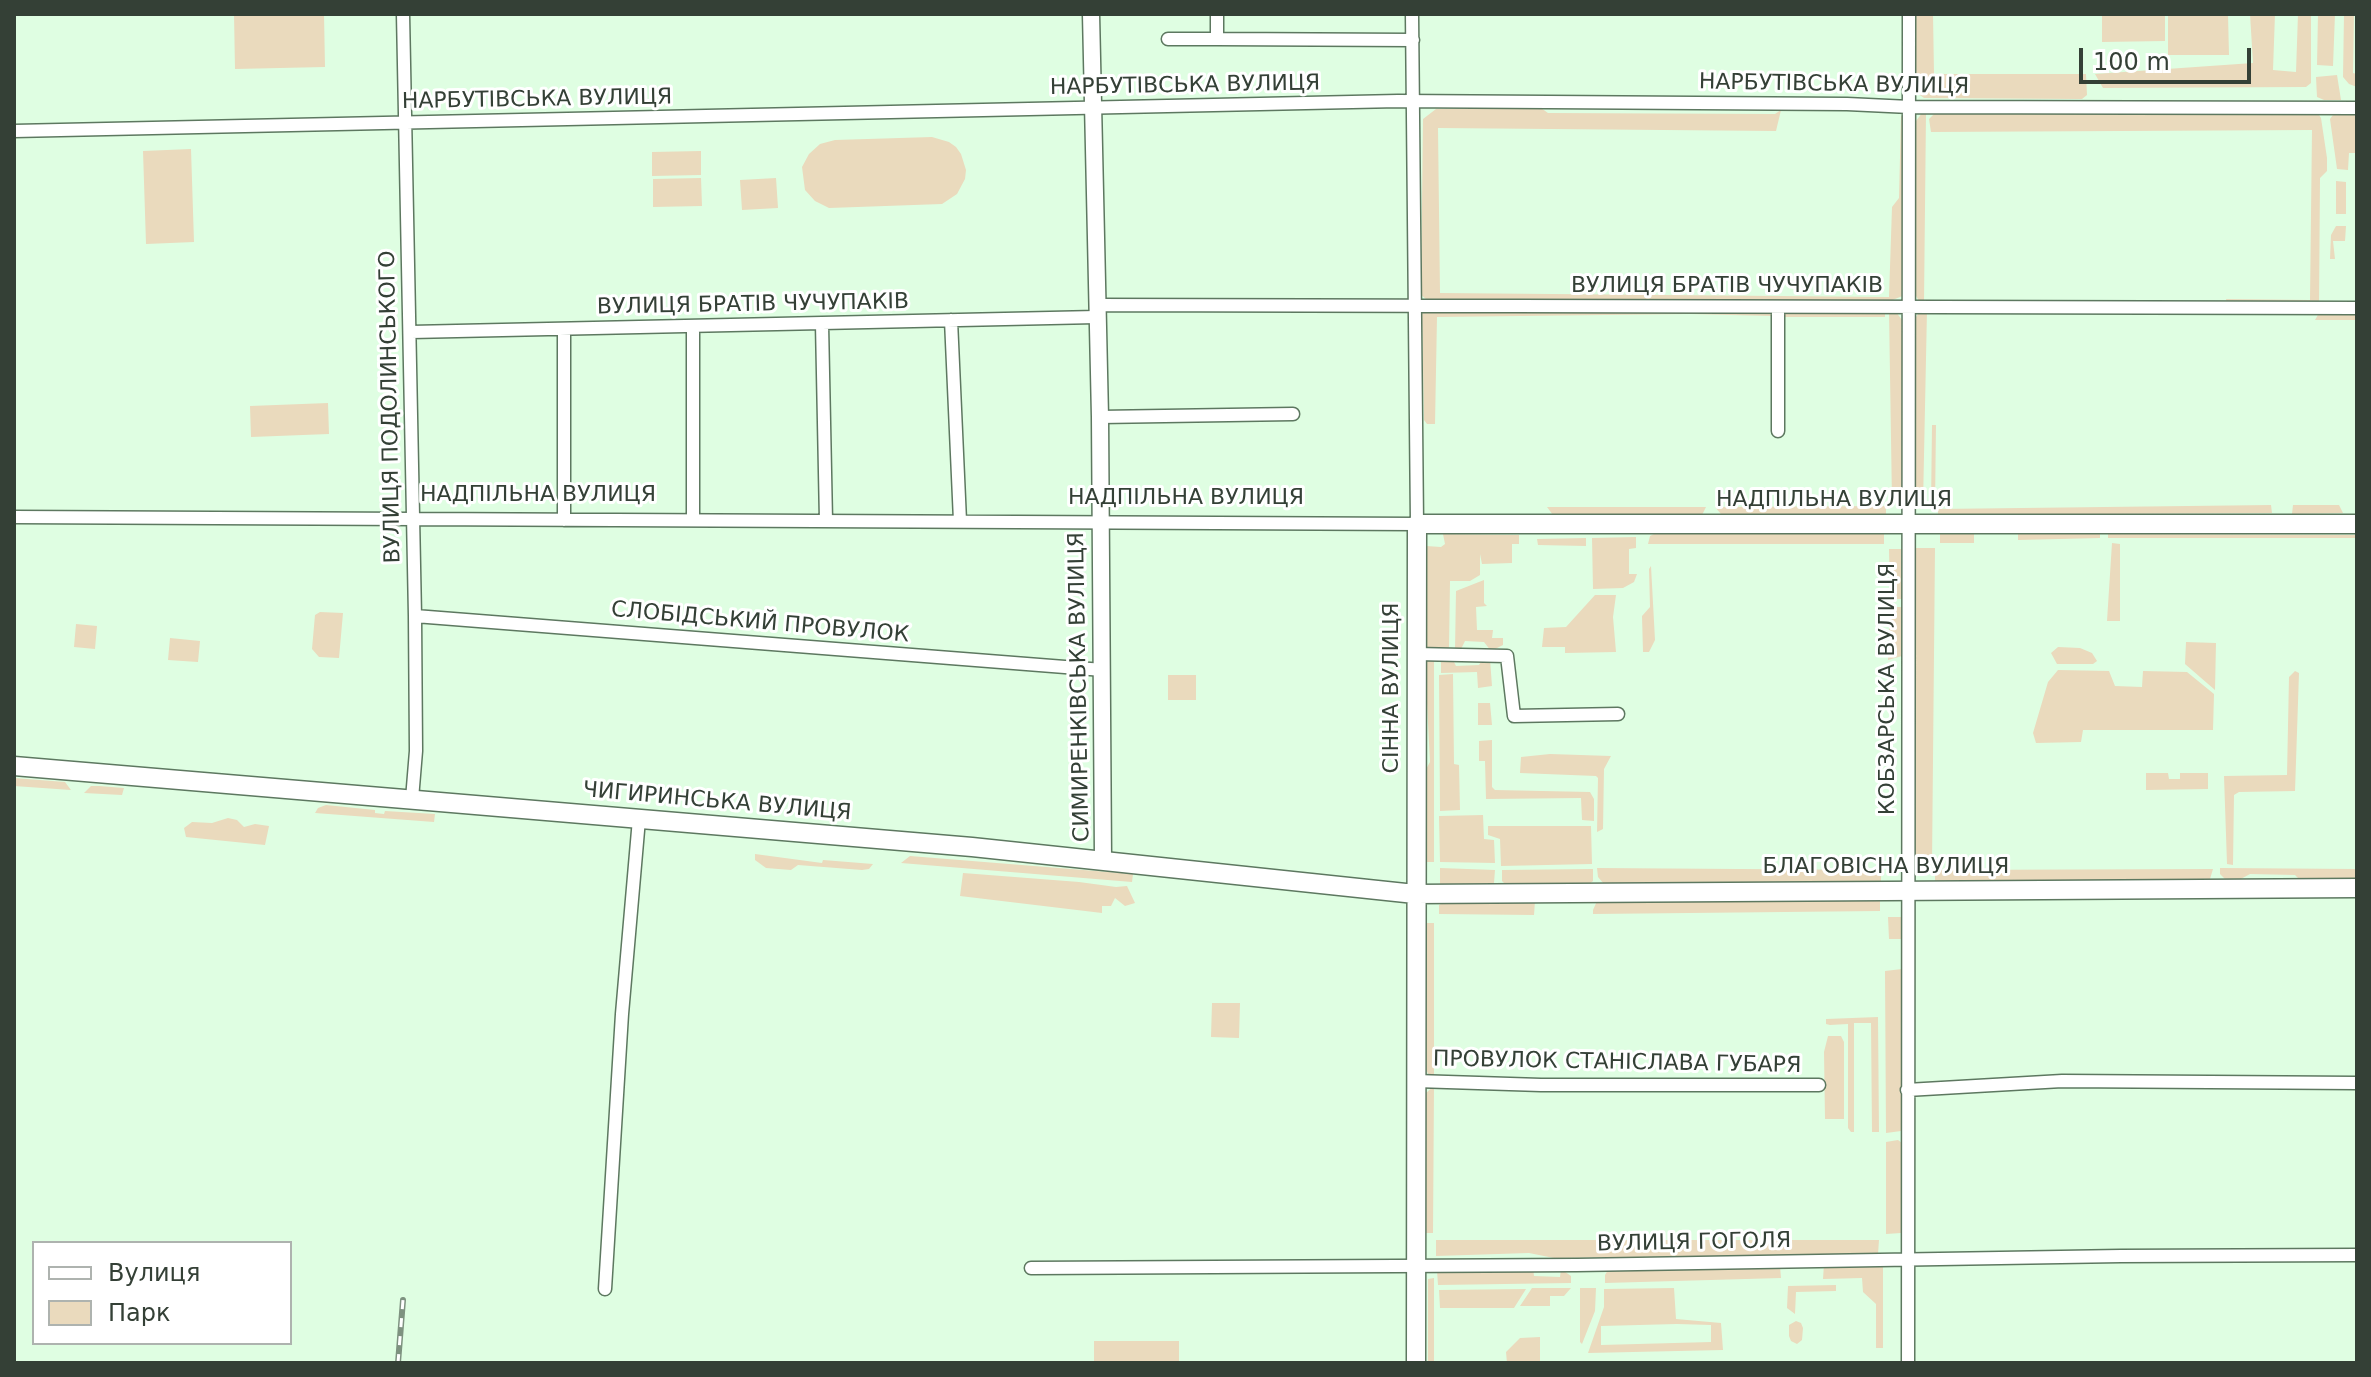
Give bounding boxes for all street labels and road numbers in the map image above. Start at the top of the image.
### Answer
street label: НАРБУТІВСЬКА ВУЛИЦЯ [1699,69,1969,101]
street label: НАРБУТІВСЬКА ВУЛИЦЯ [1050,70,1320,102]
street label: НАРБУТІВСЬКА ВУЛИЦЯ [402,84,672,116]
street label: ВУЛИЦЯ ПОДОЛИНСЬКОГО [375,250,407,564]
street label: ВУЛИЦЯ БРАТІВ ЧУЧУПАКІВ [1571,273,1883,299]
street label: ВУЛИЦЯ БРАТІВ ЧУЧУПАКІВ [597,289,909,321]
street label: НАДПІЛЬНА ВУЛИЦЯ [420,482,656,508]
street label: НАДПІЛЬНА ВУЛИЦЯ [1068,485,1304,511]
street label: НАДПІЛЬНА ВУЛИЦЯ [1716,487,1952,513]
street label: СИМИРЕНКІВСЬКА ВУЛИЦЯ [1064,532,1096,842]
street label: КОБЗАРСЬКА ВУЛИЦЯ [1875,563,1901,815]
street label: СЛОБІДСЬКИЙ ПРОВУЛОК [610,597,910,649]
street label: СІННА ВУЛИЦЯ [1379,603,1405,773]
street label: ЧИГИРИНСЬКА ВУЛИЦЯ [582,777,852,827]
street label: БЛАГОВІСНА ВУЛИЦЯ [1763,854,2009,880]
street label: ПРОВУЛОК СТАНІСЛАВА ГУБАРЯ [1433,1047,1801,1079]
street label: ВУЛИЦЯ ГОГОЛЯ [1597,1228,1791,1258]

